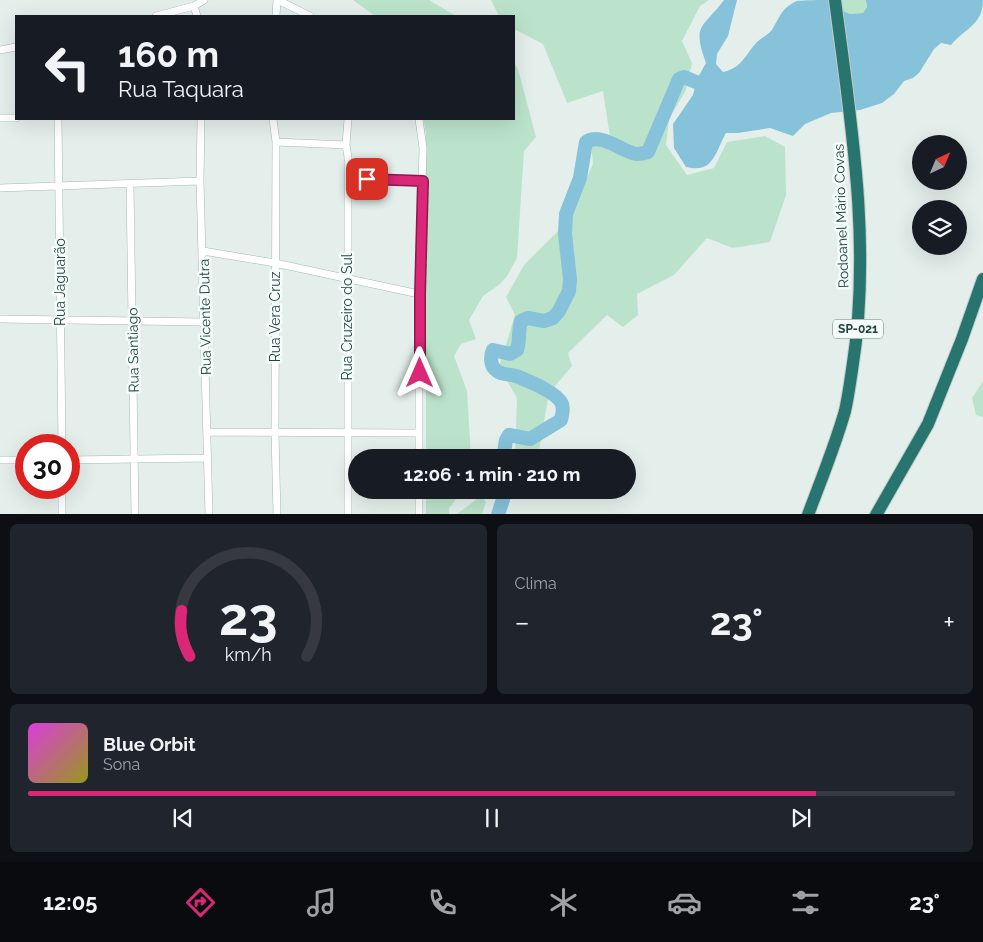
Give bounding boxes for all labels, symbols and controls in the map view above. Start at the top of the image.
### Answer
text: 160 m [118,34,219,75]
icon: left [35,35,100,100]
text: Rua Taquara [118,76,244,102]
north arrow [912,135,968,190]
map controls [912,135,967,255]
street label: Rodoanel Mário Covas [830,143,852,288]
pin [346,158,388,200]
icon: arrive [353,165,381,193]
button: layers [912,200,967,255]
street label: Rua Jaguarão [52,238,68,326]
street label: Rua Cruzeiro do Sul [339,253,355,381]
street label: Rua Vicente Dutra [196,259,214,375]
street label: Rua Vera Cruz [267,272,283,362]
street label: Rua Santiago [124,307,142,393]
road number: SP-021 [833,320,883,338]
position arrow [393,346,445,398]
speed limit sign: 30 [15,434,80,499]
text: 12:06 · 1 min · 210 m [404,463,580,485]
text: Clima [515,574,557,593]
text: 23 [219,586,277,647]
text: 23° [710,599,763,644]
text: − [515,606,530,639]
text: + [943,606,955,639]
text: km/h [225,644,272,665]
text: Blue Orbit [103,733,195,755]
text: Sona [103,755,140,774]
icon: previous [169,804,197,832]
icon: pause [478,804,506,832]
icon: next [787,804,815,832]
icon: directions [183,885,218,920]
icon: music [304,885,339,920]
icon: phone [425,885,460,920]
icon: climate [546,885,581,920]
icon: car [667,885,702,920]
icon: filters [788,885,823,920]
text: 12:05 [43,889,97,915]
text: 23° [909,889,940,915]

